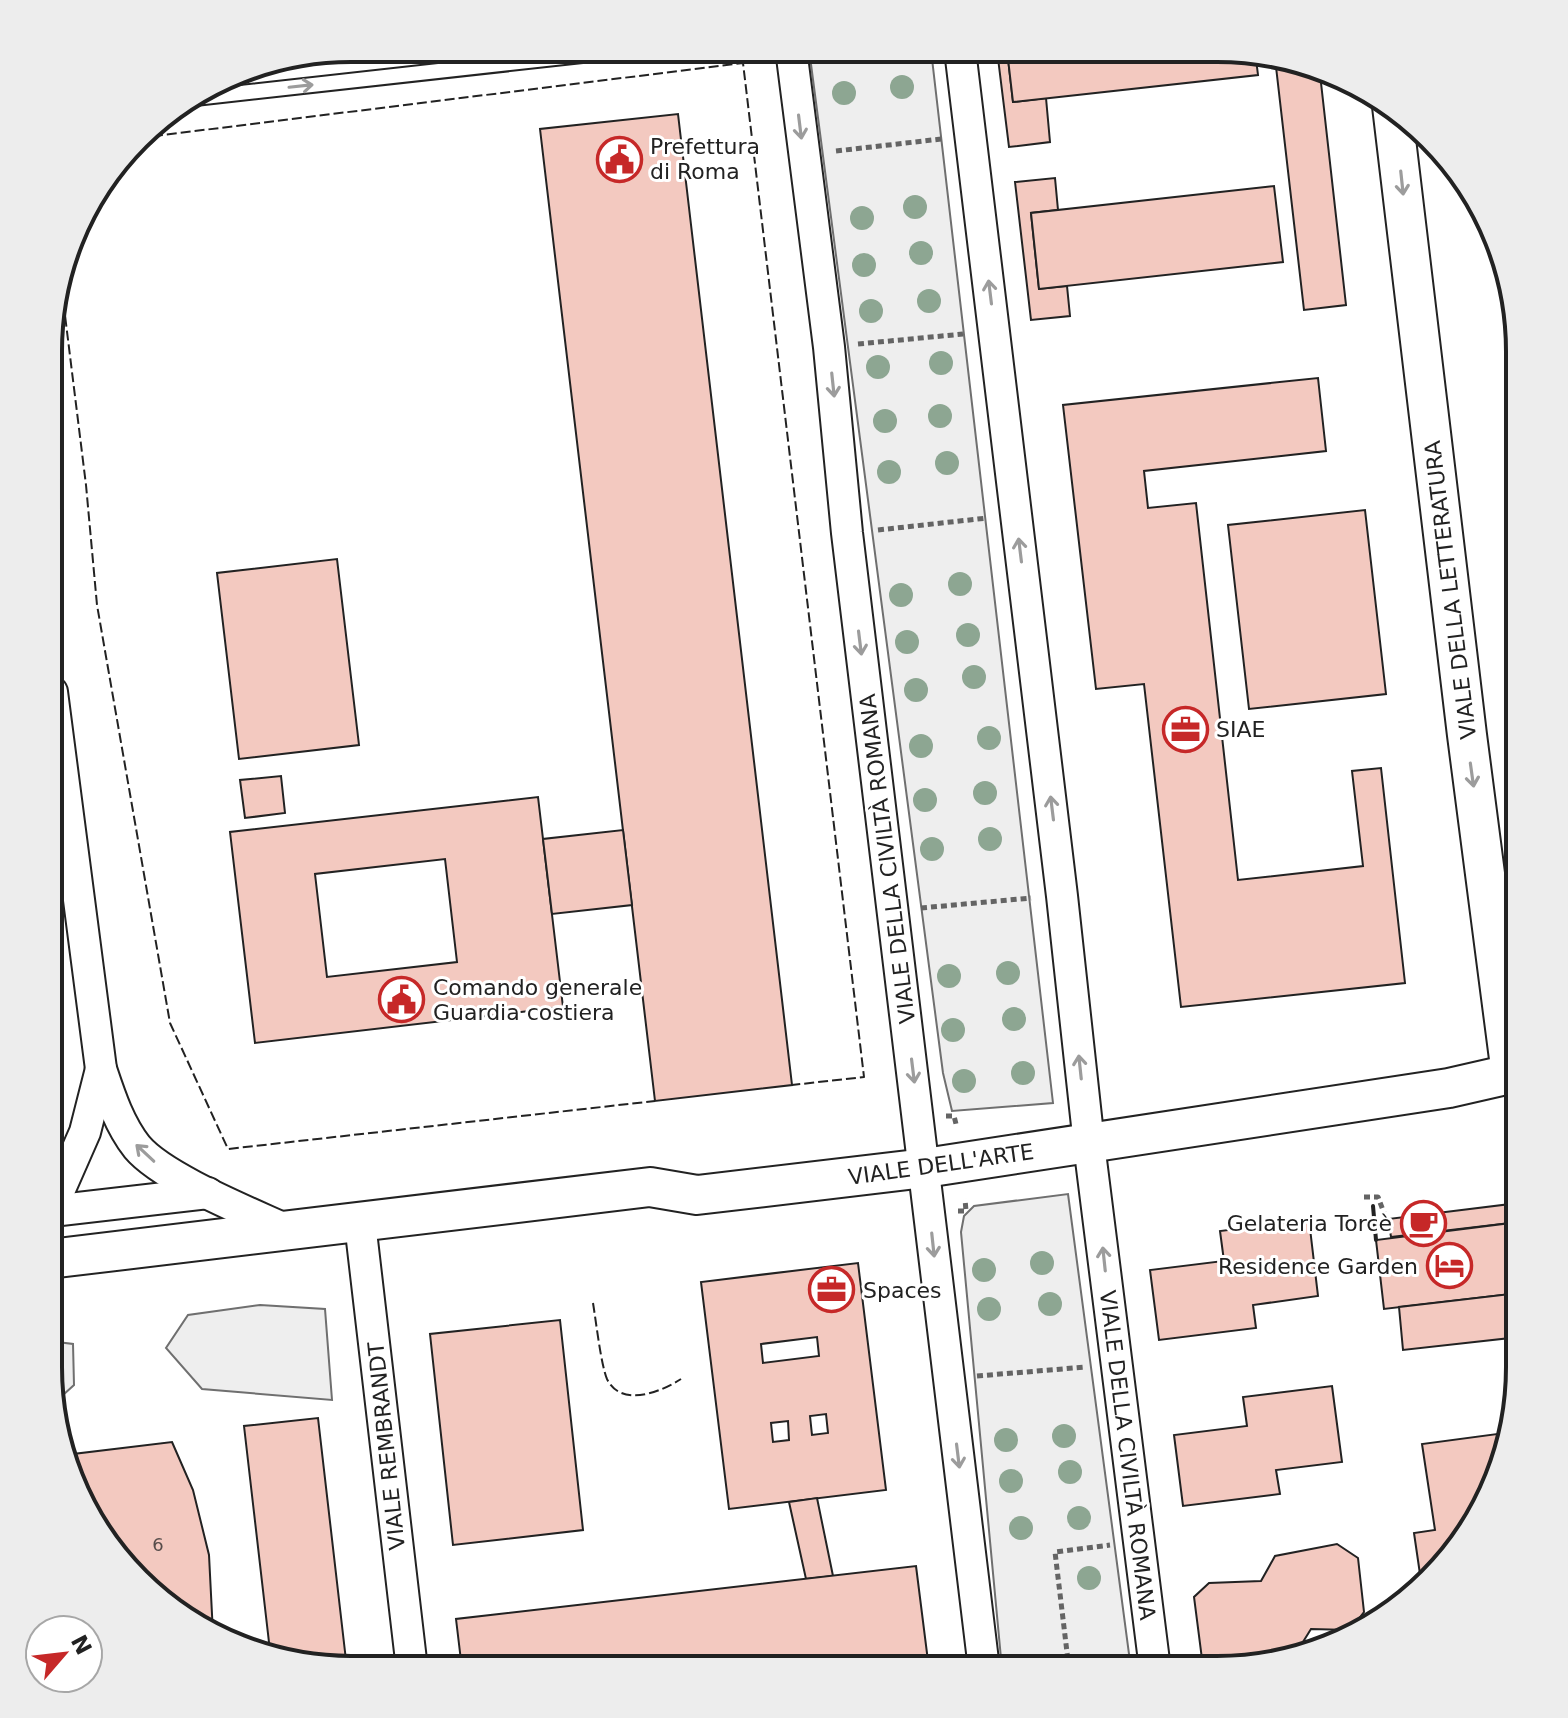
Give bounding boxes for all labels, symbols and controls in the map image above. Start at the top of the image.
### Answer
one-way arrow [287,78,314,93]
one-way arrow [793,114,808,139]
place label: Prefettura di Roma [650,134,760,184]
public building icon: Prefettura di Roma [595,135,643,183]
one-way arrow [1394,169,1409,196]
one-way arrow [982,280,997,305]
one-way arrow [825,371,840,398]
street label: VIALE DELLA LETTERATURA [1420,439,1481,741]
one-way arrow [1013,537,1028,564]
one-way arrow [853,629,868,656]
street label: VIALE DELLA CIVILTÀ ROMANA [855,693,920,1025]
office icon: SIAE [1161,705,1209,753]
place label: SIAE [1216,717,1265,742]
one-way arrow [1465,762,1480,787]
one-way arrow [1044,795,1059,822]
place label: Comando generale Guardia costiera [433,975,642,1025]
public building icon: Comando generale Guardia costiera [378,976,426,1024]
one-way arrow [1073,1054,1088,1080]
one-way arrow [905,1057,920,1084]
street label: VIALE DELL'ARTE [847,1139,1036,1190]
one-way arrow [135,1144,155,1163]
cafe icon: Gelateria Torcè [1399,1199,1447,1247]
place label: Gelateria Torcè [1227,1211,1392,1236]
one-way arrow [926,1231,941,1258]
hotel icon: Residence Garden [1425,1242,1473,1290]
one-way arrow [1097,1246,1112,1272]
place label: Residence Garden [1218,1254,1418,1279]
office icon: Spaces [808,1266,856,1314]
place label: Spaces [863,1278,942,1303]
street label: VIALE DELLA CIVILTÀ ROMANA [1095,1289,1160,1621]
street label: VIALE REMBRANDT [363,1340,410,1551]
one-way arrow [950,1442,965,1469]
house number: 6 [152,1534,164,1555]
north arrow [24,1614,104,1694]
text: N [66,1631,97,1659]

